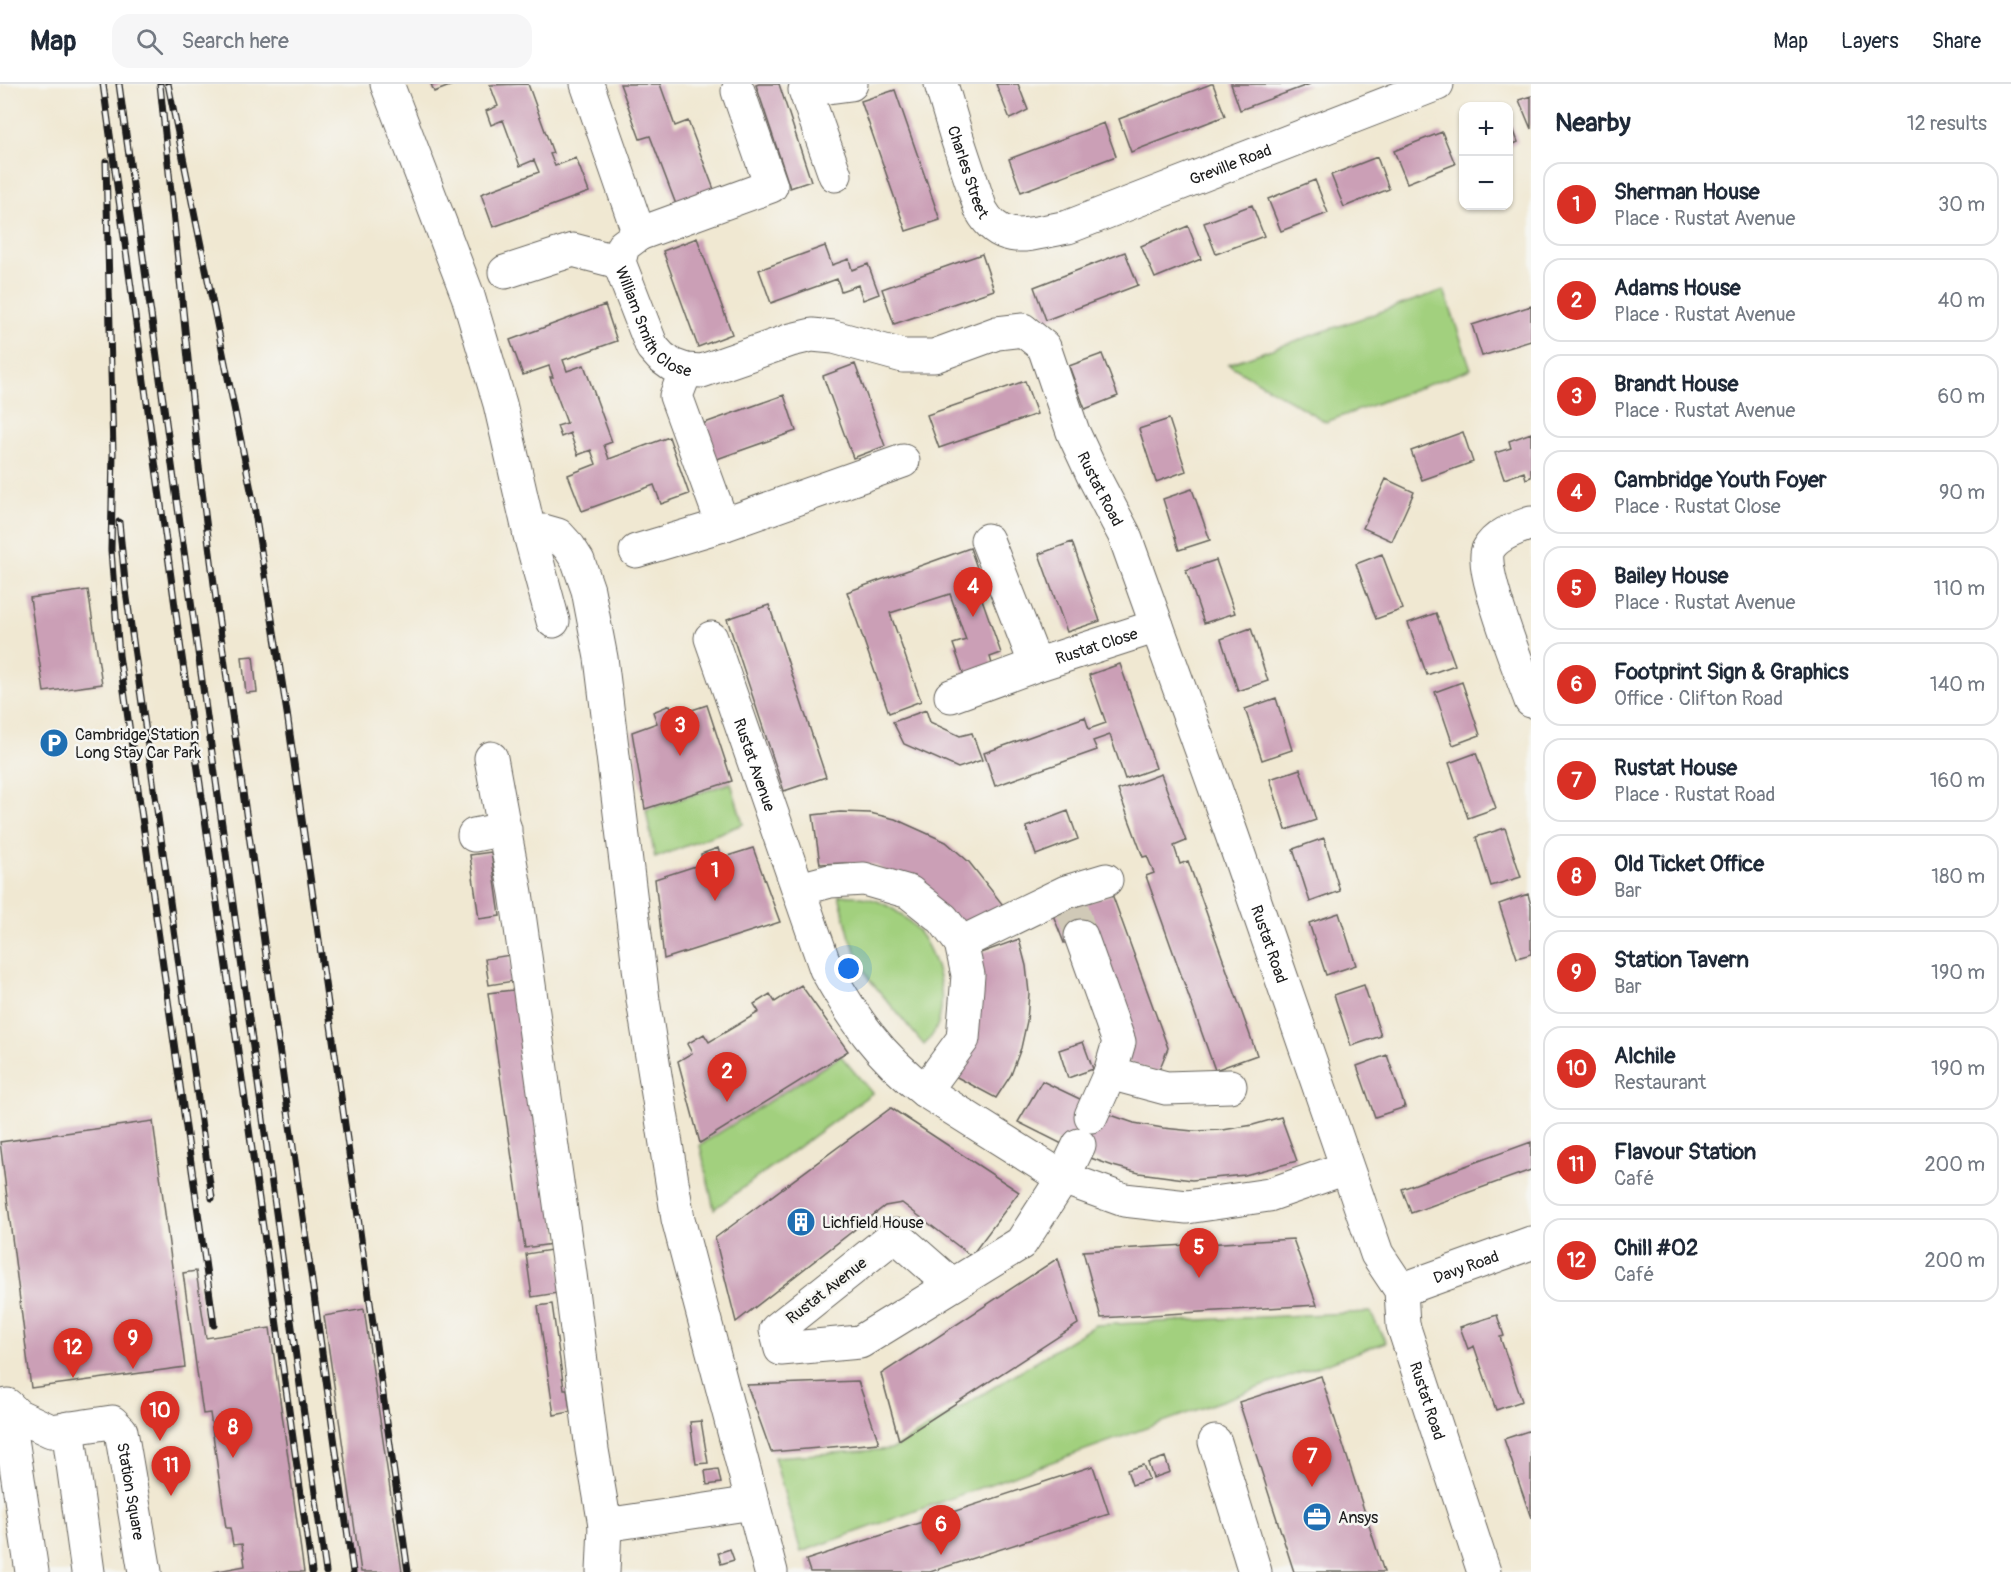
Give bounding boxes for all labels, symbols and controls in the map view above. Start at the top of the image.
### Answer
search box [112,14,532,68]
text: Map [30,24,76,59]
icon: search [133,25,166,58]
text: Search here [181,27,289,55]
text: Map [1773,28,1808,55]
text: Layers [1841,28,1899,55]
text: Share [1932,28,1981,55]
map controls [1459,102,1513,210]
button: + [1459,102,1513,156]
text: Nearby [1555,107,1631,139]
text: 12 results [1907,111,1987,136]
street label: Charles Street [943,124,993,223]
street label: Greville Road [1187,140,1274,190]
button: − [1459,156,1513,210]
text: Sherman House [1614,178,1760,206]
text: 1 [1573,192,1580,217]
text: 30 m [1938,192,1985,217]
text: Place · Rustat Avenue [1614,206,1795,231]
street label: William Smith Close [611,263,692,381]
text: Adams House [1614,274,1741,302]
text: 2 [1571,288,1582,313]
text: 40 m [1938,288,1985,313]
text: Place · Rustat Avenue [1614,302,1795,327]
text: Brandt House [1614,370,1738,398]
text: 3 [1571,384,1582,409]
text: 60 m [1938,384,1985,409]
text: Place · Rustat Avenue [1614,398,1795,423]
street label: Rustat Road [1073,449,1127,530]
text: Cambridge Youth Foyer [1614,466,1827,494]
text: 4 [1571,480,1582,505]
text: 90 m [1939,480,1985,505]
text: Place · Rustat Close [1614,494,1781,519]
text: Bailey House [1614,562,1728,590]
pin: 4 [954,568,992,617]
text: 5 [1571,576,1582,601]
text: 110 m [1934,576,1985,601]
text: Place · Rustat Avenue [1614,590,1795,615]
street label: Rustat Close [1053,624,1140,669]
text: Footprint Sign & Graphics [1614,658,1849,686]
text: 6 [1571,672,1582,697]
text: 140 m [1930,672,1985,697]
text: Office · Clifton Road [1614,686,1783,711]
pin: 3 [660,706,700,756]
street label: Rustat Avenue [729,716,779,814]
place label: Cambridge Station Long Stay Car Park [75,725,201,763]
parking icon: Cambridge Station Long Stay Car Park [38,727,70,759]
text: Rustat House [1614,754,1737,782]
text: 7 [1571,768,1582,793]
text: 160 m [1930,768,1985,793]
text: Place · Rustat Road [1614,782,1775,807]
text: Old Ticket Office [1614,850,1764,878]
pin: 1 [696,852,734,901]
text: 8 [1571,864,1582,889]
text: 180 m [1931,864,1985,889]
text: Bar [1614,878,1642,903]
street label: Rustat Road [1246,903,1291,986]
text: Station Tavern [1614,946,1749,974]
your location [834,954,863,983]
text: 9 [1571,960,1582,985]
text: 190 m [1931,960,1985,985]
text: Bar [1614,974,1642,999]
text: Alchile [1614,1042,1675,1070]
pin: 2 [708,1052,746,1102]
text: 10 [1566,1056,1587,1081]
text: 190 m [1931,1056,1985,1081]
text: Restaurant [1614,1070,1706,1095]
text: Flavour Station [1614,1138,1756,1166]
text: 11 [1569,1152,1584,1177]
text: 200 m [1924,1152,1985,1177]
text: Café [1614,1166,1654,1191]
building icon: Lichfield House [785,1206,817,1238]
place label: Lichfield House [822,1213,924,1233]
pin: 5 [1180,1228,1218,1278]
text: Chill #02 [1614,1234,1698,1262]
street label: Davy Road [1431,1246,1502,1288]
text: 12 [1567,1248,1586,1273]
text: 200 m [1924,1248,1985,1273]
street label: Rustat Avenue [782,1253,871,1329]
text: Café [1614,1262,1654,1287]
pin: 9 [114,1320,152,1369]
pin: 12 [54,1328,92,1378]
street label: Rustat Road [1405,1359,1449,1442]
pin: 10 [140,1392,180,1441]
pin: 8 [214,1408,252,1458]
pin: 7 [1292,1438,1332,1487]
street label: Station Square [112,1441,148,1542]
pin: 11 [152,1446,190,1496]
office icon: Ansys [1301,1501,1333,1533]
pin: 6 [922,1506,960,1555]
place label: Ansys [1338,1508,1378,1528]

